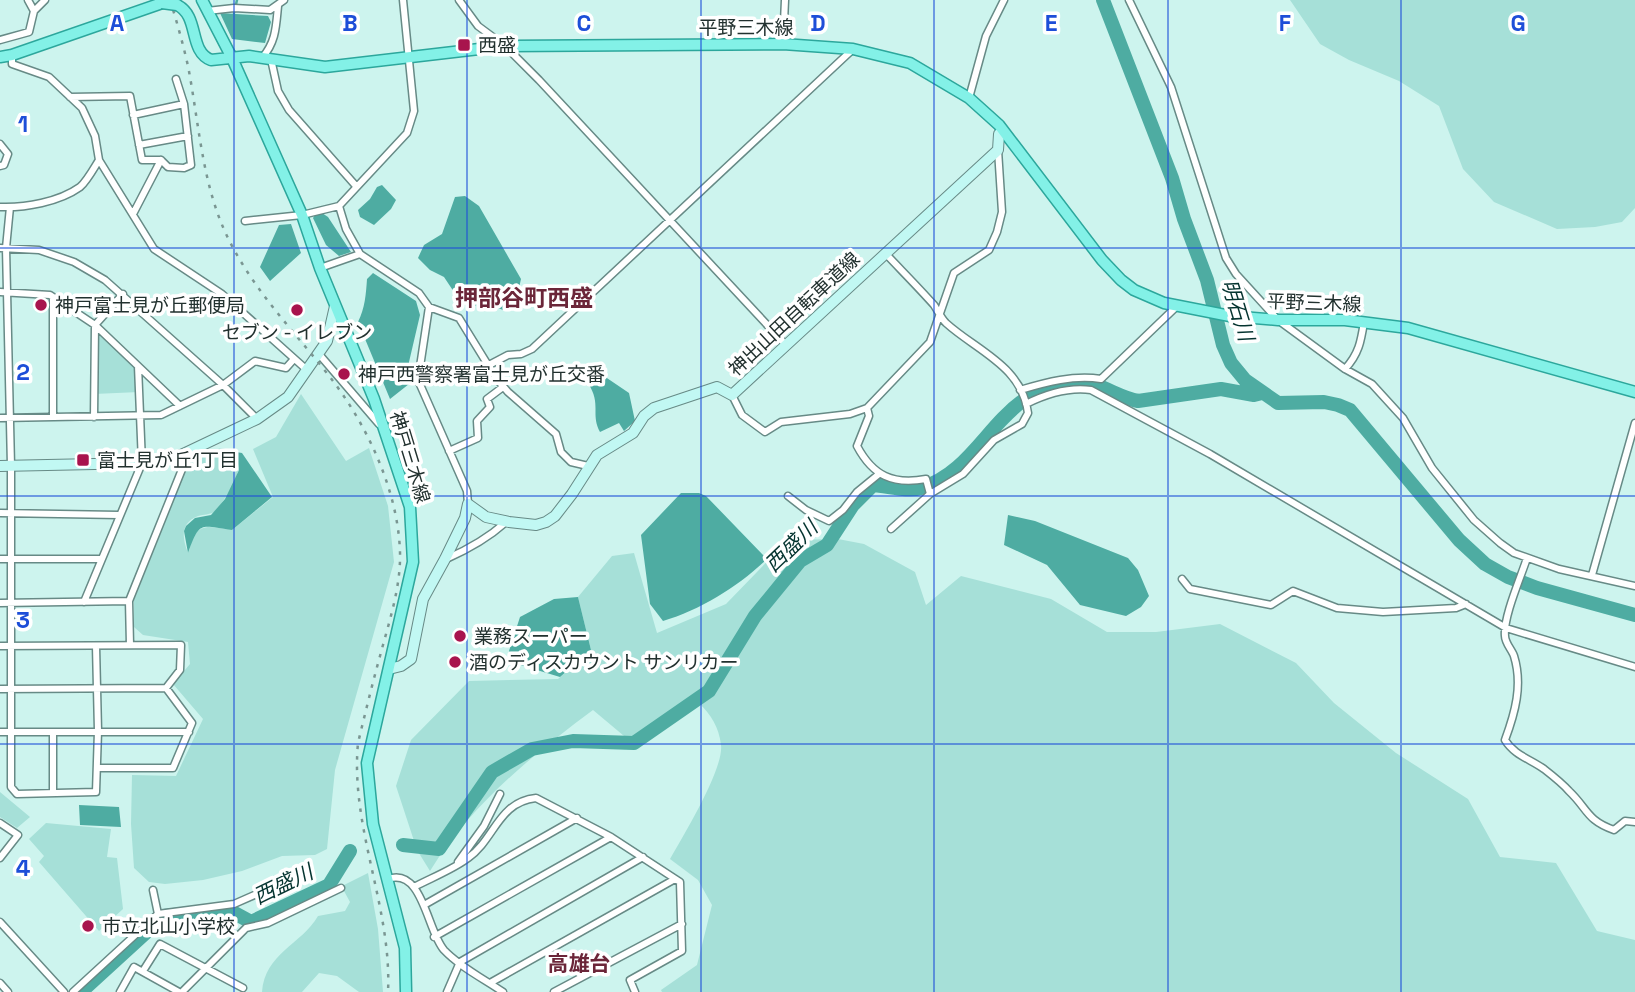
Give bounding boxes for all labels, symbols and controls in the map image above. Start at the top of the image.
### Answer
text: A [110,8,125,38]
text: B [342,8,358,38]
text: C [577,8,591,38]
text: D [810,8,826,38]
text: E [1045,8,1057,38]
text: F [1279,8,1291,38]
text: G [1510,8,1526,38]
street label: 平野三木線 [698,15,794,40]
place label: 西盛 [478,33,516,58]
marker: 西盛 [456,37,472,53]
text: 1 [18,109,28,139]
street label: 神出山田自転車道線 [723,247,865,381]
water label: 明石川 [1216,276,1261,346]
district label: 押部谷町西盛 [455,283,593,313]
street label: 平野三木線 [1266,289,1362,317]
place label: 神戸富士見が丘郵便局 [55,293,245,318]
marker: 神戸富士見が丘郵便局 [33,297,49,313]
marker: セブン - イレブン [289,302,305,318]
place label: セブン - イレブン [222,320,372,345]
text: 2 [16,357,30,387]
place label: 神戸西警察署富士見が丘交番 [358,362,605,387]
marker: 神戸西警察署富士見が丘交番 [336,366,352,382]
street label: 神戸三木線 [384,408,436,506]
place label: 富士見が丘1丁目 [97,448,238,473]
marker: 富士見が丘1丁目 [75,452,91,468]
water label: 西盛川 [759,513,824,578]
text: 3 [16,605,30,635]
place label: 業務スーパー [474,624,588,649]
marker: 業務スーパー [452,628,468,644]
place label: 酒のディスカウント サンリカー [469,650,739,675]
marker: 酒のディスカウント サンリカー [447,654,463,670]
text: 4 [16,853,31,883]
water label: 西盛川 [249,857,319,910]
place label: 市立北山小学校 [102,914,235,939]
marker: 市立北山小学校 [80,918,96,934]
district label: 高雄台 [548,950,611,977]

